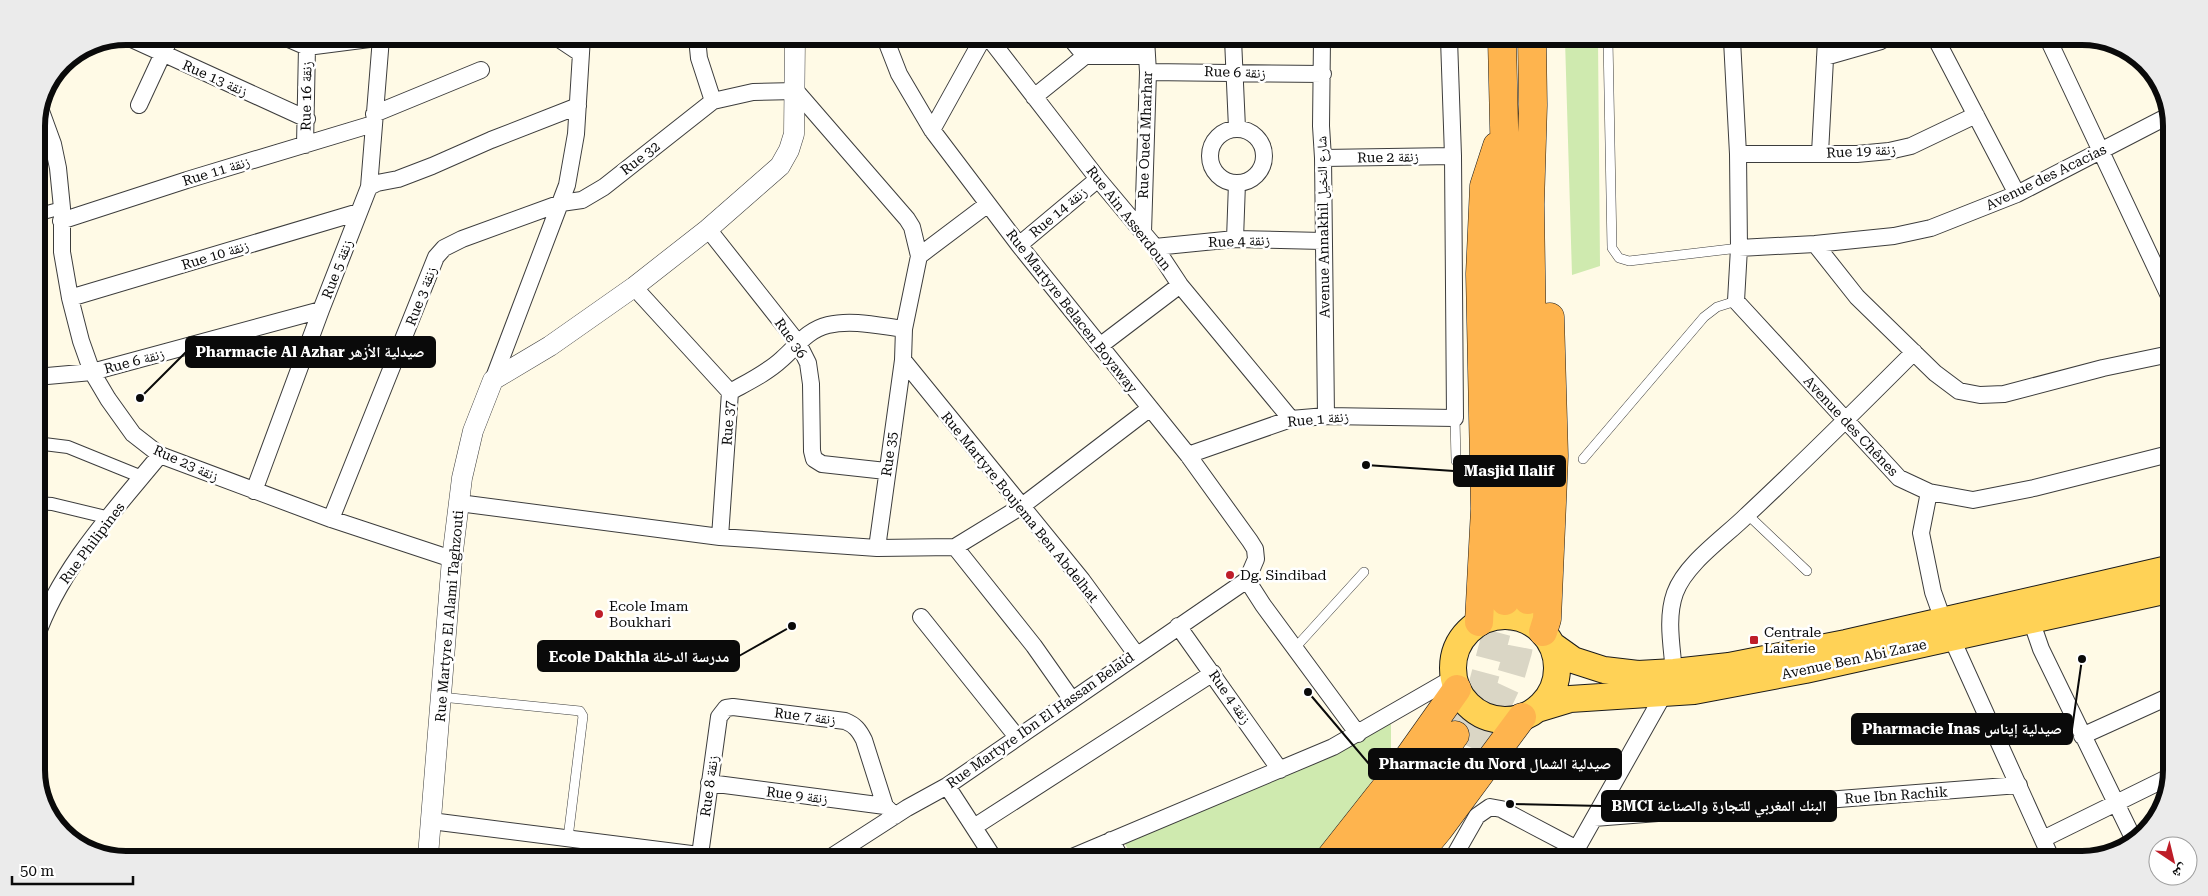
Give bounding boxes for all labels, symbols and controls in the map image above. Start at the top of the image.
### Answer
street label: Rue 13 زنقة [180,57,250,100]
street label: Rue 16 زنقة [297,61,316,131]
street label: Rue 6 زنقة [1204,63,1266,82]
street label: Rue Oued Mharhar [1135,71,1155,199]
street label: Avenue Annakhil شارع النخيل [1313,136,1335,318]
street label: Rue 32 [617,138,663,178]
street label: Rue 19 زنقة [1826,141,1896,162]
street label: Avenue des Acacias [1983,141,2109,213]
street label: Rue 2 زنقة [1357,148,1419,167]
street label: Rue 11 زنقة [180,153,252,190]
street label: Rue Ain Asserdoun [1083,163,1175,273]
street label: Rue 14 زنقة [1026,183,1090,241]
street label: Rue Martyre Belacen Boyaway [1003,226,1141,397]
street label: Rue 4 زنقة [1208,232,1270,251]
street label: Rue 10 زنقة [179,237,251,274]
street label: Rue 5 زنقة [318,237,356,301]
street label: Rue 3 زنقة [402,264,440,328]
street label: Rue 36 [772,315,811,361]
callout: Pharmacie Al Azhar صيدلية الأزهر [186,337,435,367]
text: Pharmacie Al Azhar صيدلية الأزهر [195,343,425,361]
street label: Rue 6 زنقة [102,345,166,378]
street label: Avenue des Chênes [1801,373,1902,480]
street label: Rue 37 [718,400,738,446]
street label: Rue 1 زنقة [1287,408,1350,431]
street label: Rue Martyre Boujema Ben Abdelhat [938,409,1102,605]
street label: Rue 35 [878,430,900,477]
street label: Rue 23 زنقة [151,442,221,485]
callout: Masjid Ilalif [1454,456,1565,486]
text: Masjid Ilalif [1464,462,1555,480]
street label: Rue Philipines [56,499,128,587]
street label: Rue Martyre El Alami Taghzouti [432,509,466,723]
place label: Dg. Sindibad [1240,567,1326,583]
marker: Dg. Sindibad [1224,569,1236,581]
place label: Ecole Imam Boukhari [609,598,689,630]
marker: Ecole Imam Boukhari [593,608,605,620]
place label: Centrale Laiterie [1764,624,1822,656]
marker: Centrale Laiterie [1748,634,1760,646]
street label: Avenue Ben Abi Zarae [1780,636,1928,682]
callout: Ecole Dakhla مدرسة الدخلة [538,641,739,671]
text: Ecole Dakhla مدرسة الدخلة [549,648,729,666]
street label: Rue Martyre Ibn El Hassan Belaid [943,649,1137,791]
street label: Rue 4 زنقة [1205,667,1254,727]
street label: Rue 7 زنقة [773,704,837,729]
callout: Pharmacie Inas صيدلية إيناس [1852,714,2072,744]
text: Pharmacie Inas صيدلية إيناس [1862,720,2062,738]
callout: Pharmacie du Nord صيدلية الشمال [1369,749,1621,779]
street label: Rue 8 زنقة [697,754,722,818]
text: Pharmacie du Nord صيدلية الشمال [1379,755,1611,773]
street label: Rue 9 زنقة [765,783,829,808]
street label: Rue Ibn Rachik [1844,783,1948,807]
callout: BMCI البنك المغربي للتجارة والصناعة [1602,791,1836,821]
text: BMCI البنك المغربي للتجارة والصناعة [1612,797,1826,818]
north arrow [2148,836,2198,886]
scale bar [12,854,134,886]
text: ش [2169,860,2191,883]
text: 50 m [20,862,55,880]

